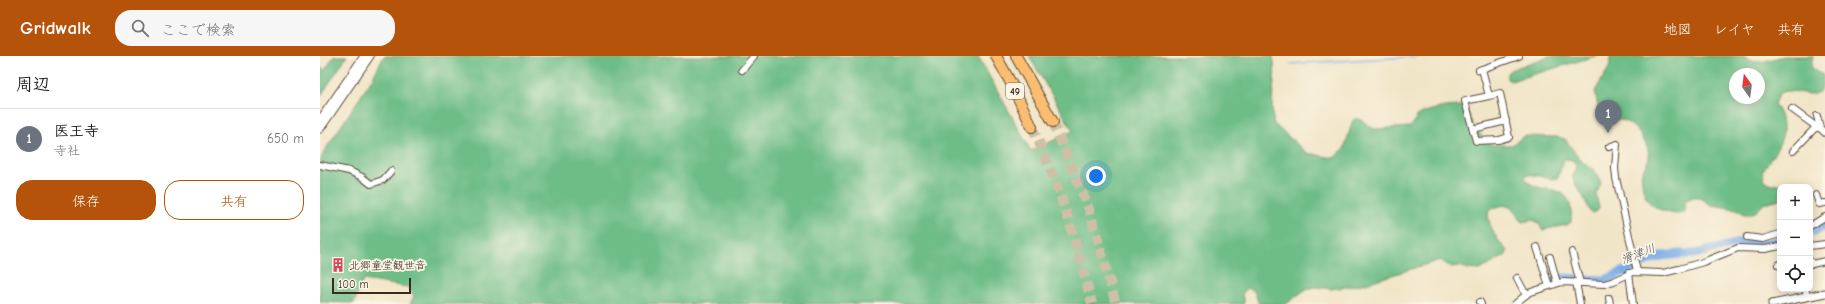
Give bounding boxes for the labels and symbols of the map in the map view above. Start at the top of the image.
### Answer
north arrow [1729,68,1765,104]
road number: 49 [1006,83,1024,99]
pin: 1 [1595,100,1621,133]
your location [1086,166,1106,186]
water label: 滑津川 [1619,241,1657,267]
building icon: 北郷童堂観世音 [330,257,346,273]
place label: 北郷童堂観世音 [349,259,426,272]
scale bar [332,276,411,295]

